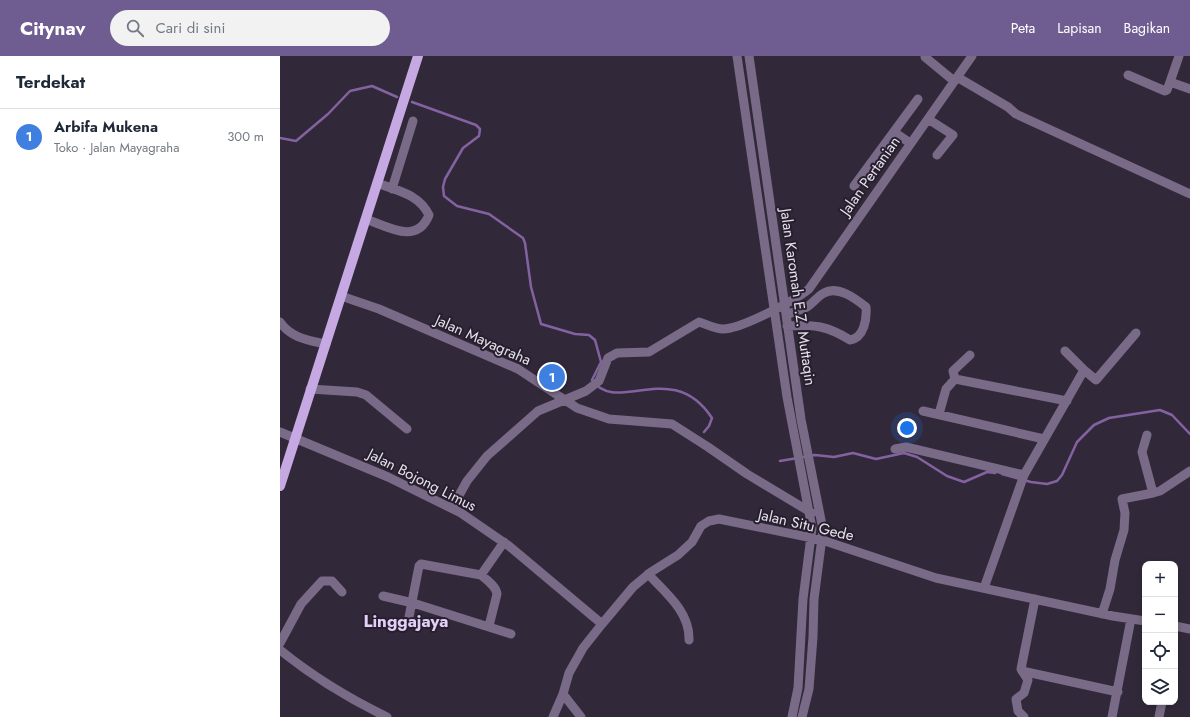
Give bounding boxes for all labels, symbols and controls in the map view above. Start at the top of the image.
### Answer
search box [110,10,390,46]
text: Citynav [20,15,86,42]
icon: search [124,17,146,39]
text: Cari di sini [156,17,225,39]
text: Peta [1011,18,1035,38]
text: Lapisan [1057,18,1102,38]
text: Bagikan [1124,18,1170,38]
text: Terdekat [16,70,85,94]
text: Arbifa Mukena [54,116,158,138]
text: 1 [26,127,32,146]
text: 300 m [227,127,264,146]
street label: Jalan Pertanian [833,132,905,222]
text: Toko · Jalan Mayagraha [54,138,179,157]
street label: Jalan Karomah E.Z. Muttaqin [774,205,821,387]
street label: Jalan Mayagraha [430,308,535,371]
pin: 1 [539,362,565,392]
your location [897,418,917,438]
street label: Jalan Bojong Limus [362,442,480,517]
street label: Jalan Situ Gede [754,503,856,547]
map controls [1142,561,1178,705]
button: + [1142,561,1178,597]
button: − [1142,597,1178,633]
district label: Linggajaya [363,609,449,633]
button: locate [1142,633,1178,669]
button: layers [1142,669,1178,705]

